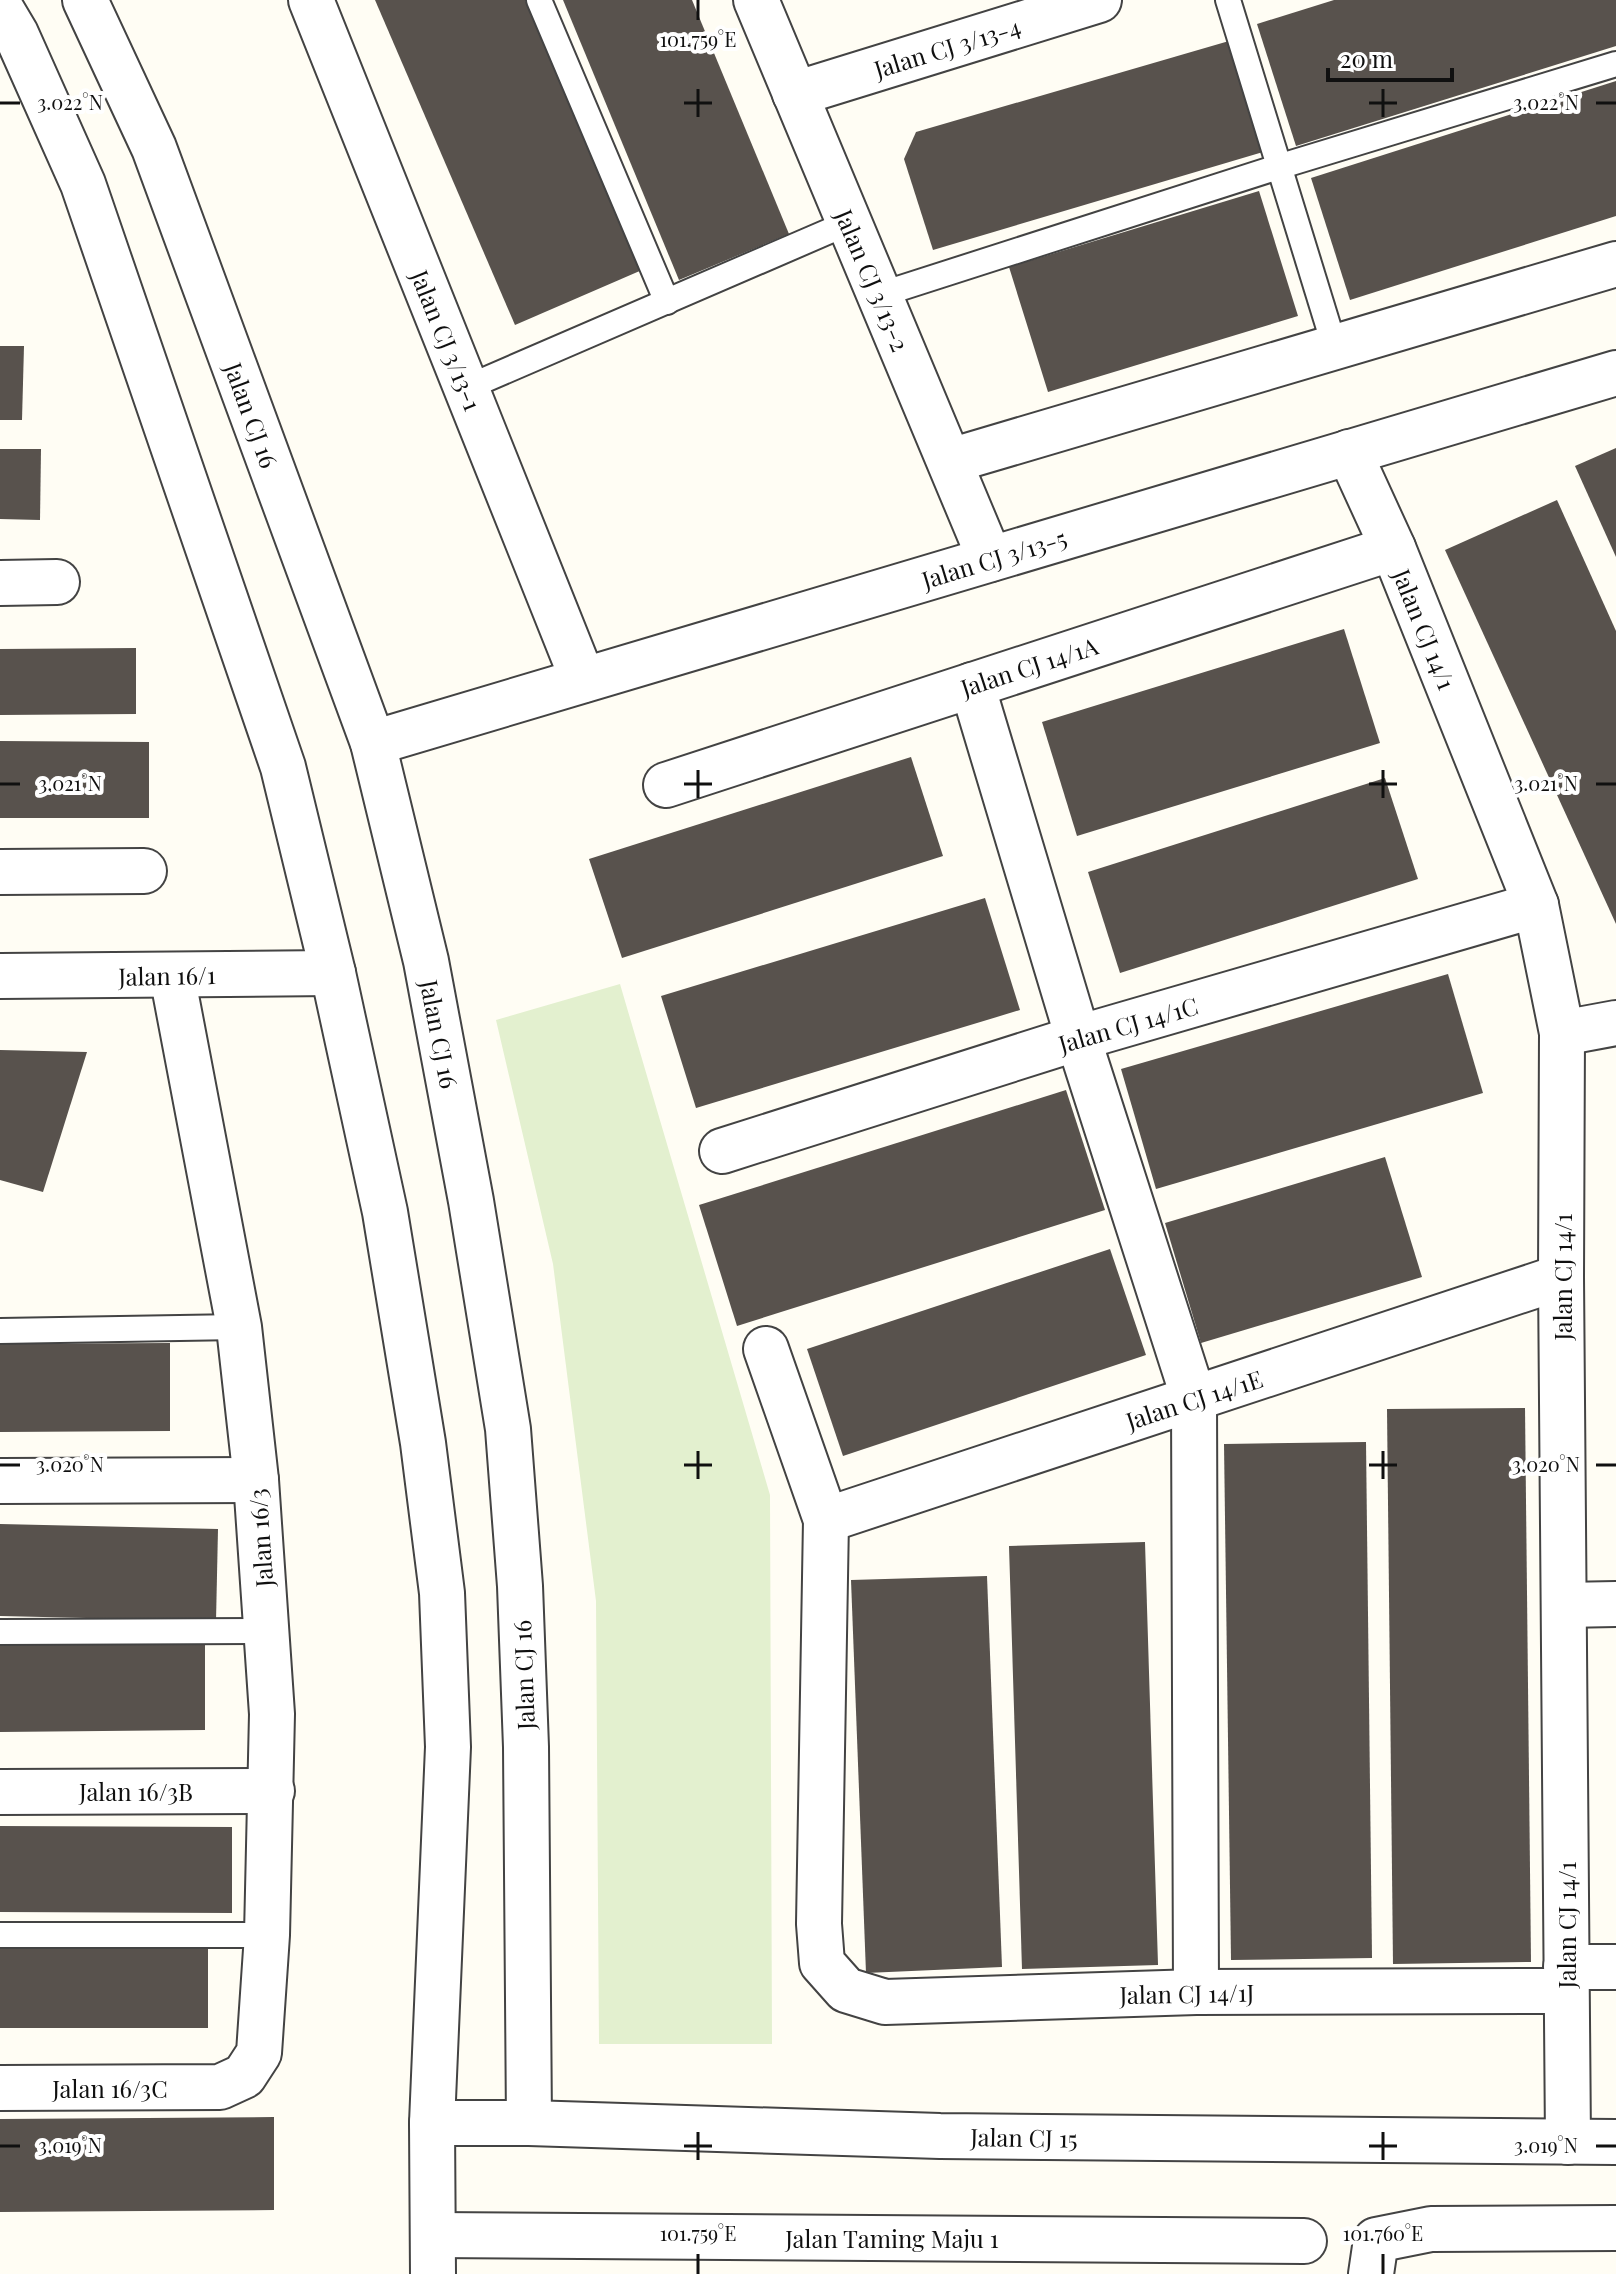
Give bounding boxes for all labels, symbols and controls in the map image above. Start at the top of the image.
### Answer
street label: Jalan CJ 3/13-4 [869,10,1024,85]
text: 101.759°E [660,25,736,52]
scale bar [1328,32,1452,82]
text: 20 m [1340,42,1393,74]
text: 3.022°N [37,88,103,115]
text: 3.022°N [1513,88,1579,115]
street label: Jalan CJ 3/13-2 [828,203,917,356]
street label: Jalan CJ 3/13-1 [404,264,490,415]
street label: Jalan CJ 16 [218,357,286,472]
street label: Jalan CJ 3/13-5 [917,521,1070,595]
street label: Jalan CJ 14/1 [1386,563,1464,694]
street label: Jalan CJ 14/1A [955,629,1102,704]
text: 3.021°N [38,769,102,796]
text: 3.021°N [1514,769,1578,796]
street label: Jalan 16/1 [117,958,216,992]
street label: Jalan CJ 16 [414,976,466,1091]
street label: Jalan CJ 14/1C [1054,989,1202,1059]
street label: Jalan CJ 14/1 [1546,1213,1578,1342]
street label: Jalan CJ 14/1E [1121,1362,1266,1436]
text: 3.020°N [36,1450,104,1477]
text: 3.020°N [1512,1450,1580,1477]
street label: Jalan 16/3 [241,1488,279,1589]
street label: Jalan CJ 16 [505,1619,541,1732]
street label: Jalan 16/3B [78,1775,193,1807]
street label: Jalan CJ 14/1 [1550,1861,1582,1990]
street label: Jalan CJ 14/1J [1118,1976,1255,2010]
street label: Jalan 16/3C [51,2072,168,2104]
street label: Jalan CJ 15 [969,2120,1078,2154]
text: 3.019°N [38,2131,102,2158]
text: 3.019°N [1514,2131,1578,2158]
text: 101.759°E [660,2219,736,2246]
text: 101.760°E [1343,2219,1423,2246]
street label: Jalan Taming Maju 1 [784,2222,999,2254]

